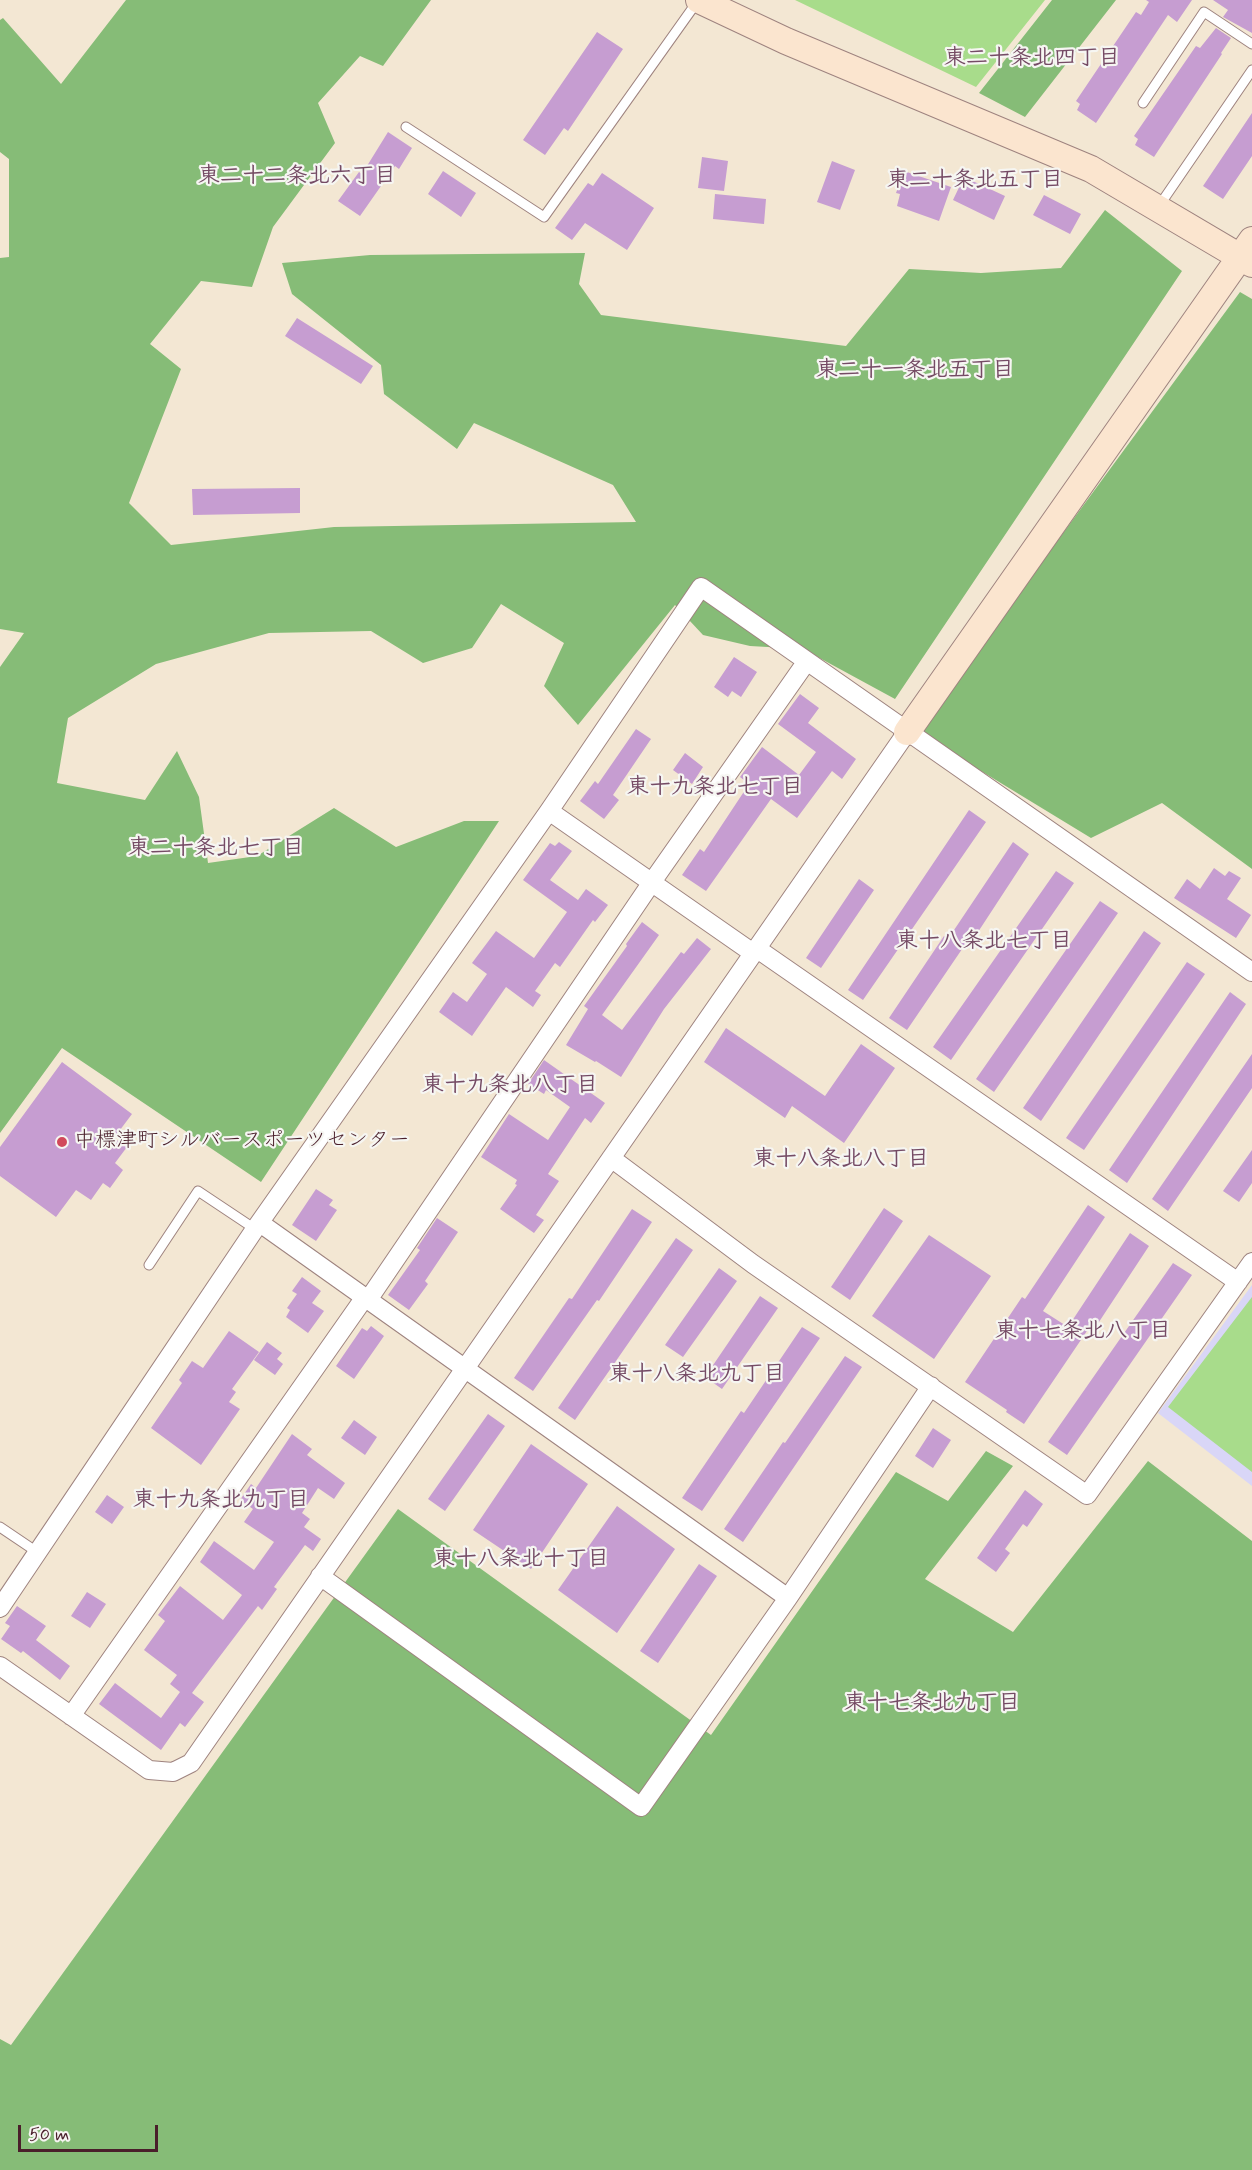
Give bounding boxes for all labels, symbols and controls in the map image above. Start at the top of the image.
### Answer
district label: 東二十条北四丁目 [944,46,1120,72]
district label: 東二十二条北六丁目 [198,164,396,190]
district label: 東二十条北五丁目 [887,168,1063,194]
district label: 東二十一条北五丁目 [816,358,1014,384]
district label: 東十九条北七丁目 [627,775,803,801]
district label: 東二十条北七丁目 [128,836,304,862]
district label: 東十八条北七丁目 [896,929,1072,955]
district label: 東十九条北八丁目 [422,1073,598,1099]
place label: 中標津町シルバースポーツセンター [74,1129,410,1155]
marker: 中標津町シルバースポーツセンター [55,1135,69,1149]
district label: 東十八条北八丁目 [753,1147,929,1173]
district label: 東十七条北八丁目 [995,1319,1171,1345]
district label: 東十八条北九丁目 [609,1362,785,1388]
district label: 東十九条北九丁目 [133,1488,309,1514]
district label: 東十八条北十丁目 [433,1547,609,1573]
district label: 東十七条北九丁目 [844,1691,1020,1717]
scale bar [21,2113,160,2151]
text: 50 m [29,2123,69,2147]

